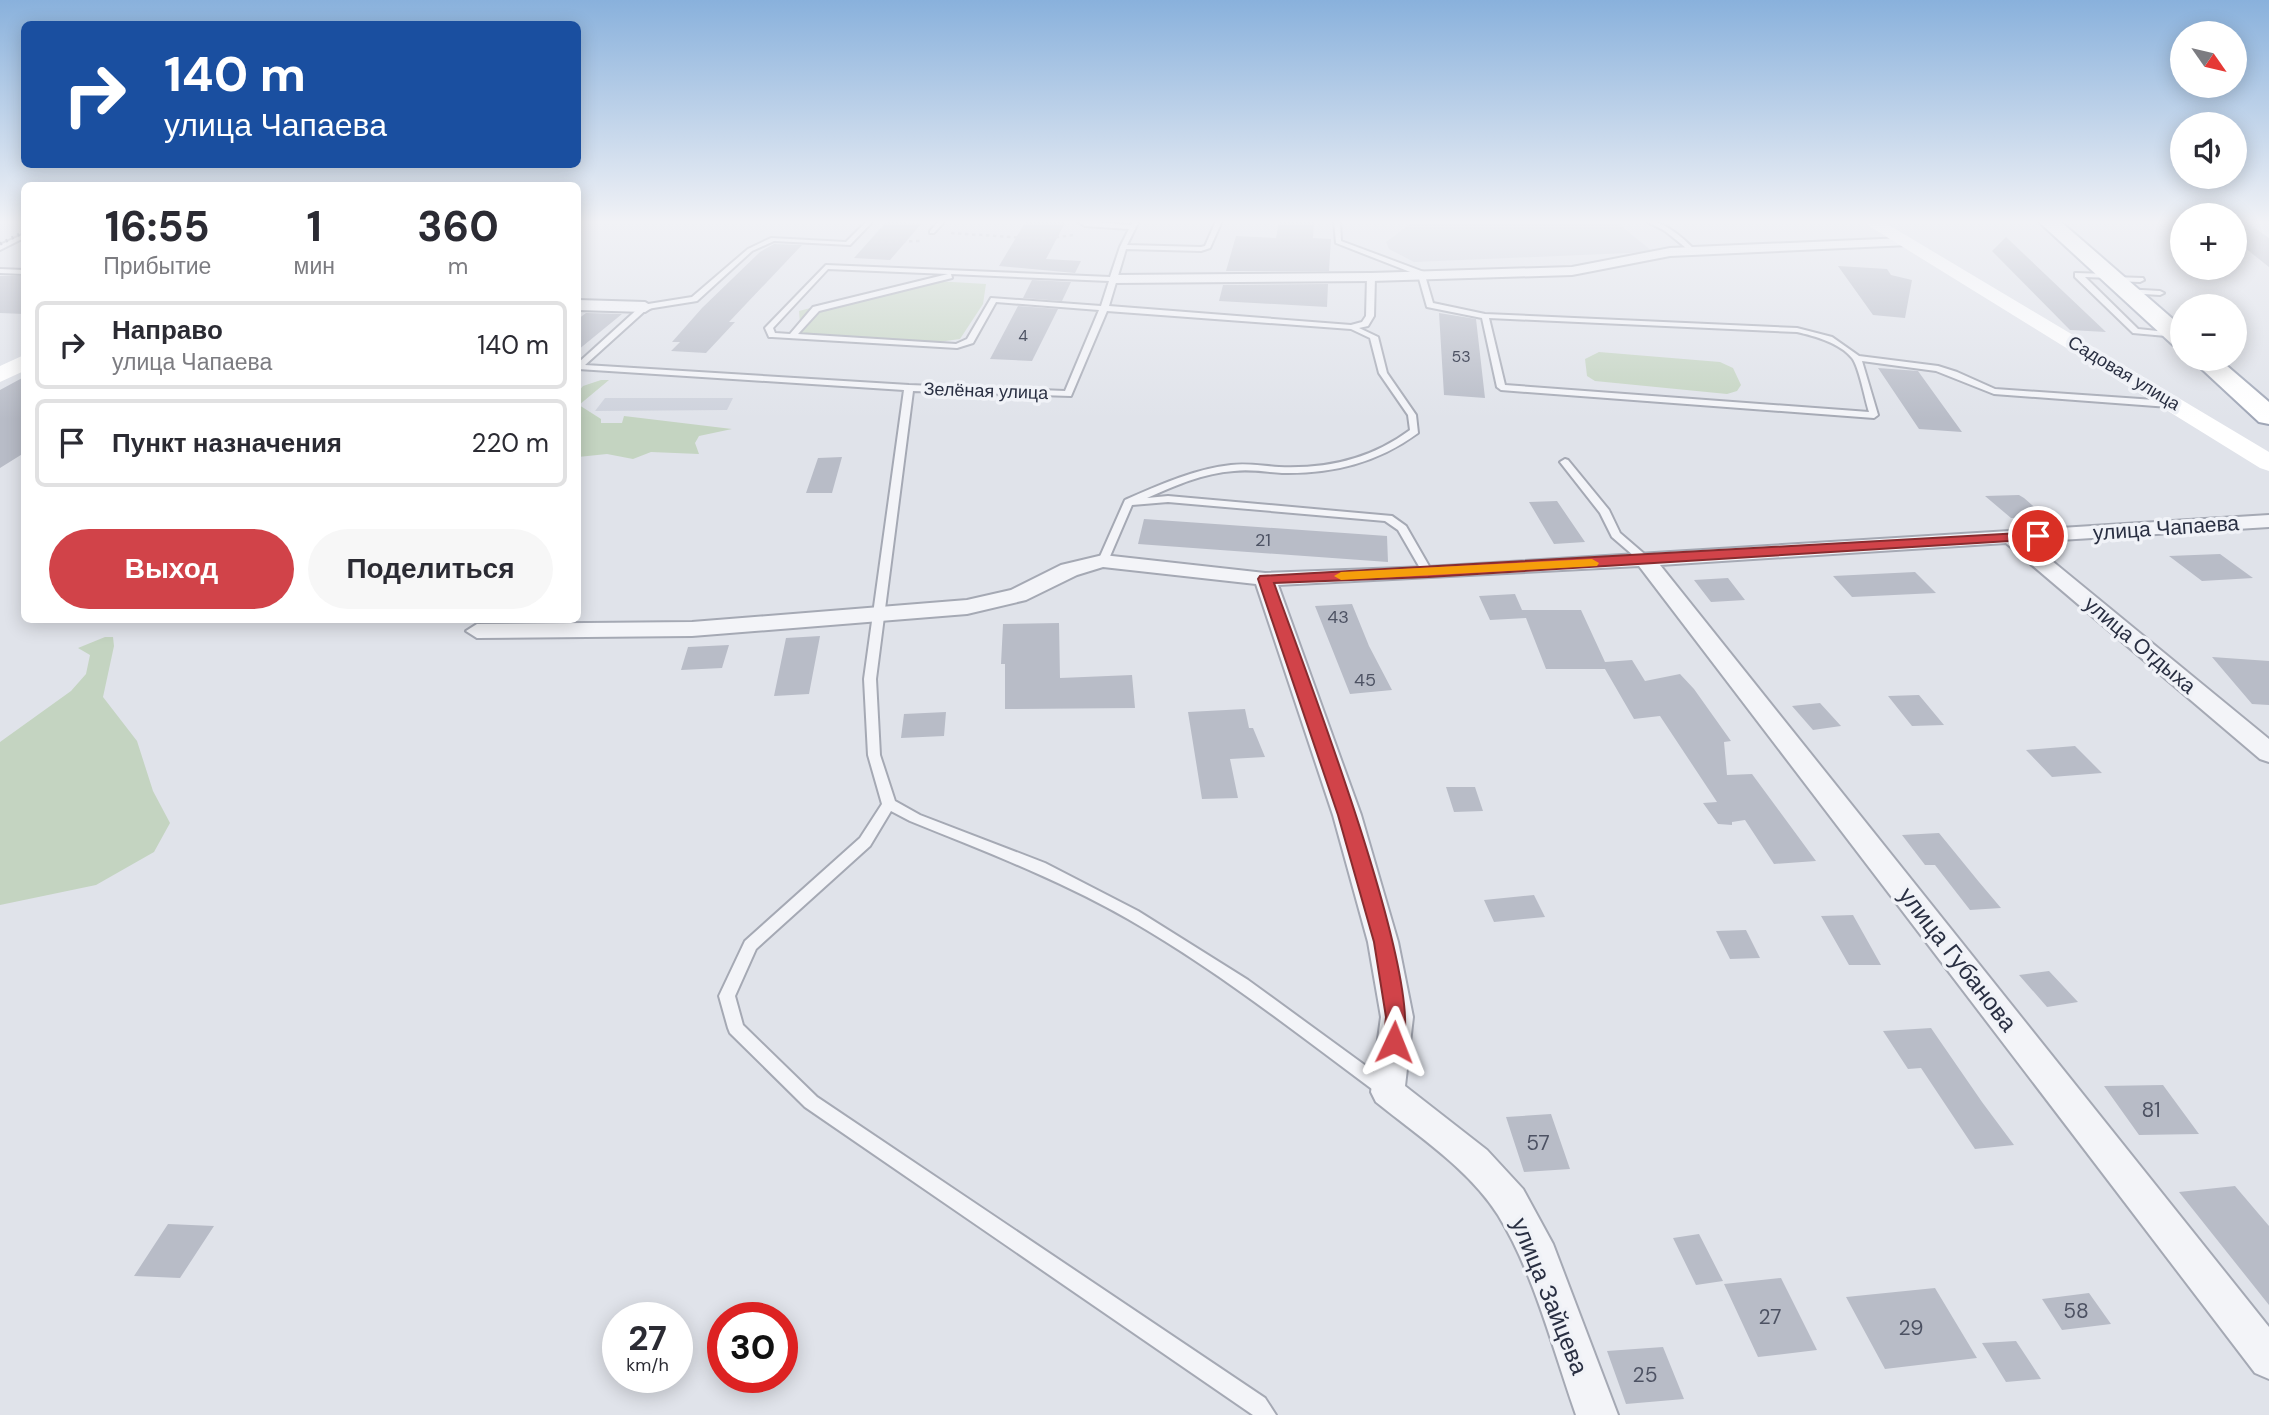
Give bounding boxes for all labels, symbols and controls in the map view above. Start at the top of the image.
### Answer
north arrow [2170,21,2247,98]
map controls [2170,21,2247,371]
text: 140 m [164,42,306,106]
icon: right [49,49,140,140]
text: улица Чапаева [164,104,387,146]
button: sound [2170,112,2247,189]
text: 16:55 [105,199,210,254]
text: 1 [307,199,322,254]
text: 360 [417,199,499,254]
button: + [2170,203,2247,280]
text: Прибытие [103,251,211,281]
text: мин [294,251,335,281]
text: m [448,251,468,281]
button: − [2170,294,2247,371]
text: Направо [112,313,223,347]
house number: 4 [1018,325,1028,346]
icon: right [53,326,91,364]
text: 140 m [477,328,549,362]
street label: Садовая улица [2063,330,2186,417]
house number: 53 [1451,346,1471,367]
text: улица Чапаева [112,347,272,377]
street label: Зелёная улица [923,377,1050,405]
icon: arrive [53,424,91,462]
text: Пункт назначения [112,426,342,460]
text: 220 m [471,426,549,460]
pin [2008,506,2068,566]
street label: улица Чапаева [2092,509,2240,547]
icon: arrive [2019,517,2057,555]
house number: 21 [1255,528,1271,552]
button: Выход [49,529,294,609]
button: Поделиться [308,529,553,609]
street label: улица Отдыха [2078,590,2202,700]
house number: 43 [1327,605,1349,629]
house number: 45 [1354,668,1376,692]
street label: улица Губанова [1892,881,2024,1038]
position arrow [1357,1005,1431,1079]
house number: 81 [2142,1096,2160,1124]
house number: 57 [1526,1129,1550,1157]
street label: улица Зайцева [1504,1213,1596,1379]
house number: 58 [2063,1297,2089,1325]
speed limit sign: 30 [707,1302,798,1393]
house number: 27 [1759,1303,1781,1331]
house number: 29 [1898,1314,1924,1342]
text: 27 [628,1315,667,1361]
text: km/h [626,1353,669,1377]
house number: 25 [1633,1361,1657,1389]

